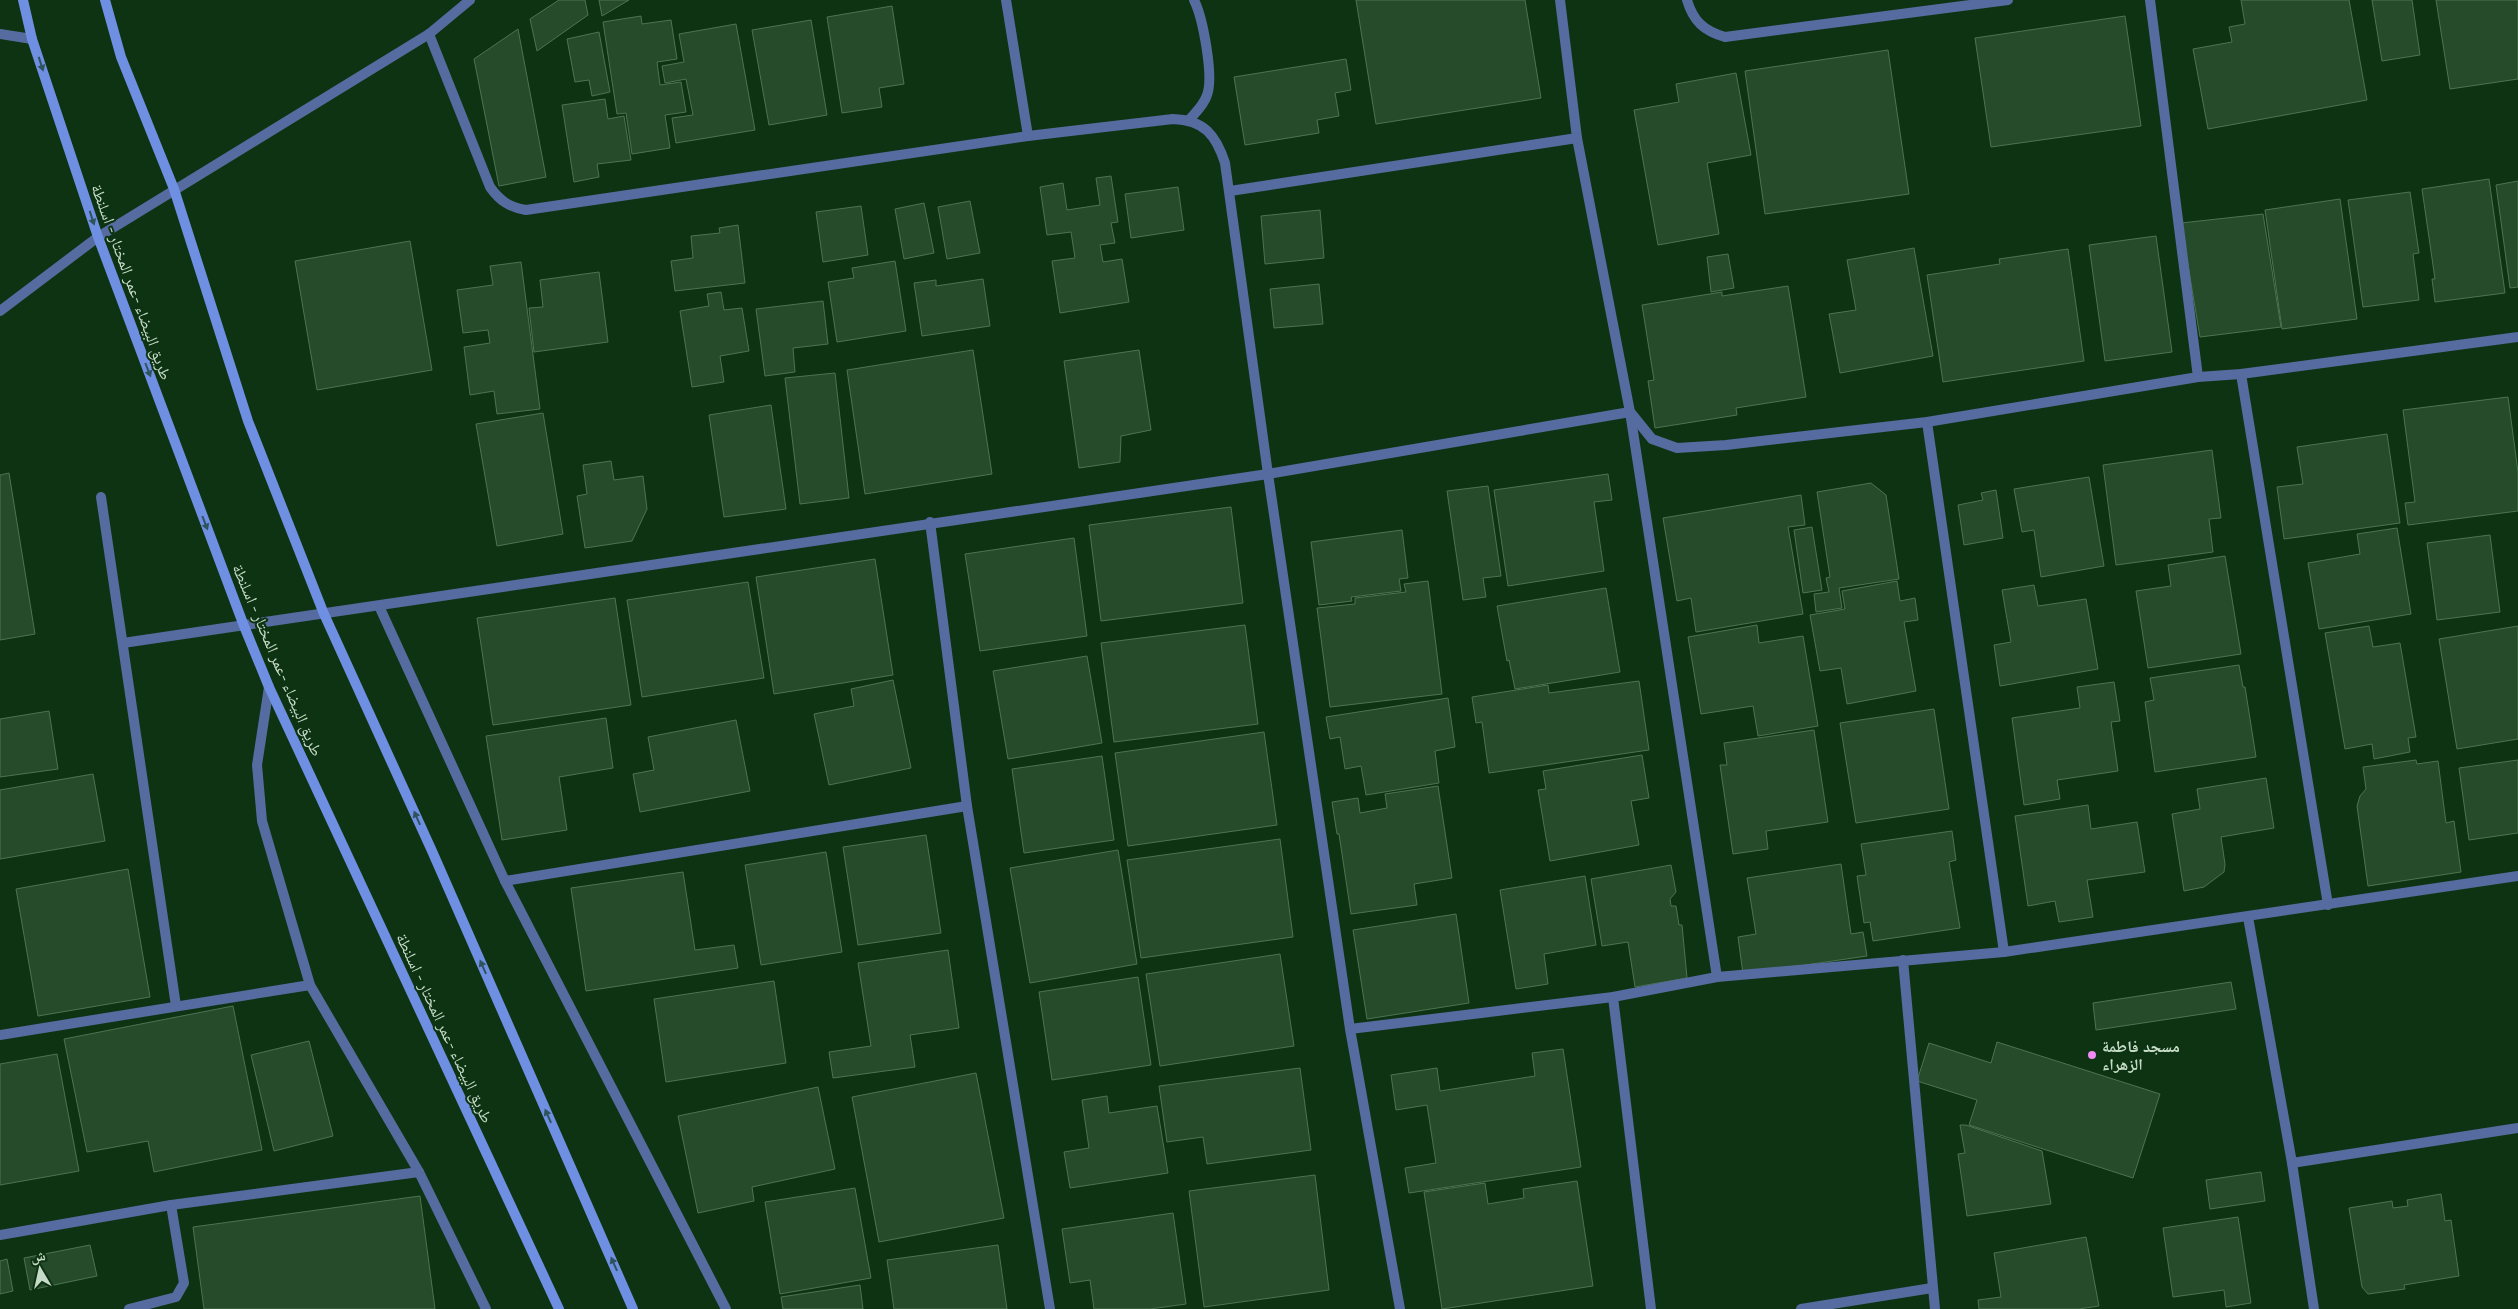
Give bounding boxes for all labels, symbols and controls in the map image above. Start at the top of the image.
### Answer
one-way arrow [38,56,45,71]
street label: طريق البيضاء -عمر المختار - اسلنطة [86,181,178,383]
one-way arrow [88,211,96,226]
one-way arrow [145,363,152,378]
one-way arrow [202,515,209,530]
street label: طريق البيضاء -عمر المختار - اسلنطة [227,560,329,760]
one-way arrow [412,811,421,826]
street label: طريق البيضاء -عمر المختار - اسلنطة [391,930,499,1126]
one-way arrow [478,960,486,974]
place label: مسجد فاطمة الزهراء [2102,1035,2180,1075]
marker: مسجد فاطمة الزهراء [2086,1049,2098,1061]
one-way arrow [544,1109,552,1123]
north arrow [15,1244,65,1294]
text: ش [29,1245,47,1266]
one-way arrow [609,1257,617,1271]

